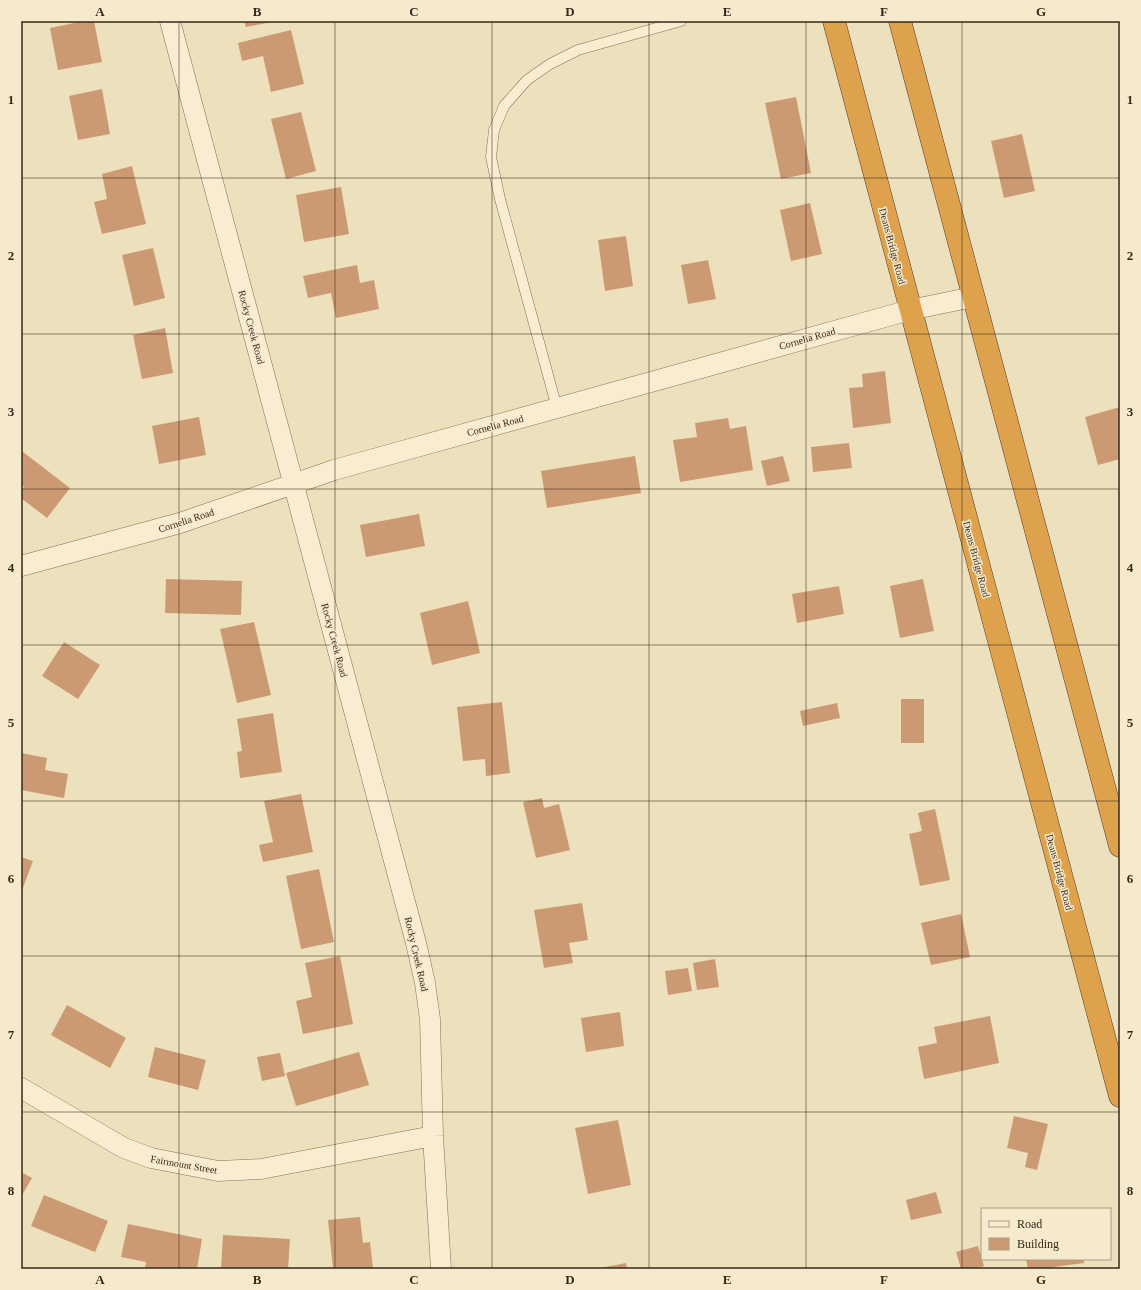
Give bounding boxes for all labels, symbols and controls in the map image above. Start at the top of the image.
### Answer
text: A [95,4,105,19]
text: B [253,4,262,19]
text: C [409,4,419,19]
text: D [565,4,575,19]
text: E [723,4,731,19]
text: F [880,4,888,19]
text: G [1036,4,1046,19]
text: 1 [8,92,14,107]
text: 1 [1127,92,1133,107]
street label: Deans Bridge Road [877,207,908,285]
text: 2 [8,248,14,263]
text: 2 [1127,248,1133,263]
street label: Rocky Creek Road [236,289,267,365]
street label: Cornelia Road [778,325,837,352]
text: 3 [8,404,15,419]
text: 3 [1127,404,1134,419]
street label: Cornelia Road [466,413,525,438]
street label: Cornelia Road [157,506,215,535]
street label: Deans Bridge Road [961,520,992,598]
text: 4 [8,560,15,575]
text: 4 [1127,560,1134,575]
street label: Rocky Creek Road [319,602,350,678]
text: 5 [8,715,15,730]
text: 5 [1127,715,1134,730]
street label: Deans Bridge Road [1044,833,1075,911]
text: 6 [8,871,15,886]
text: 6 [1127,871,1134,886]
street label: Rocky Creek Road [403,916,430,992]
text: 7 [8,1027,15,1042]
text: 7 [1127,1027,1134,1042]
street label: Fairmount Street [150,1153,218,1176]
text: 8 [8,1183,15,1198]
text: 8 [1127,1183,1134,1198]
legend [981,1208,1111,1260]
text: Road [1017,1217,1042,1231]
text: Building [1017,1237,1059,1251]
text: A [95,1272,105,1287]
text: B [253,1272,262,1287]
text: C [409,1272,419,1287]
text: D [565,1272,575,1287]
text: E [723,1272,731,1287]
text: F [880,1272,888,1287]
text: G [1036,1272,1046,1287]

